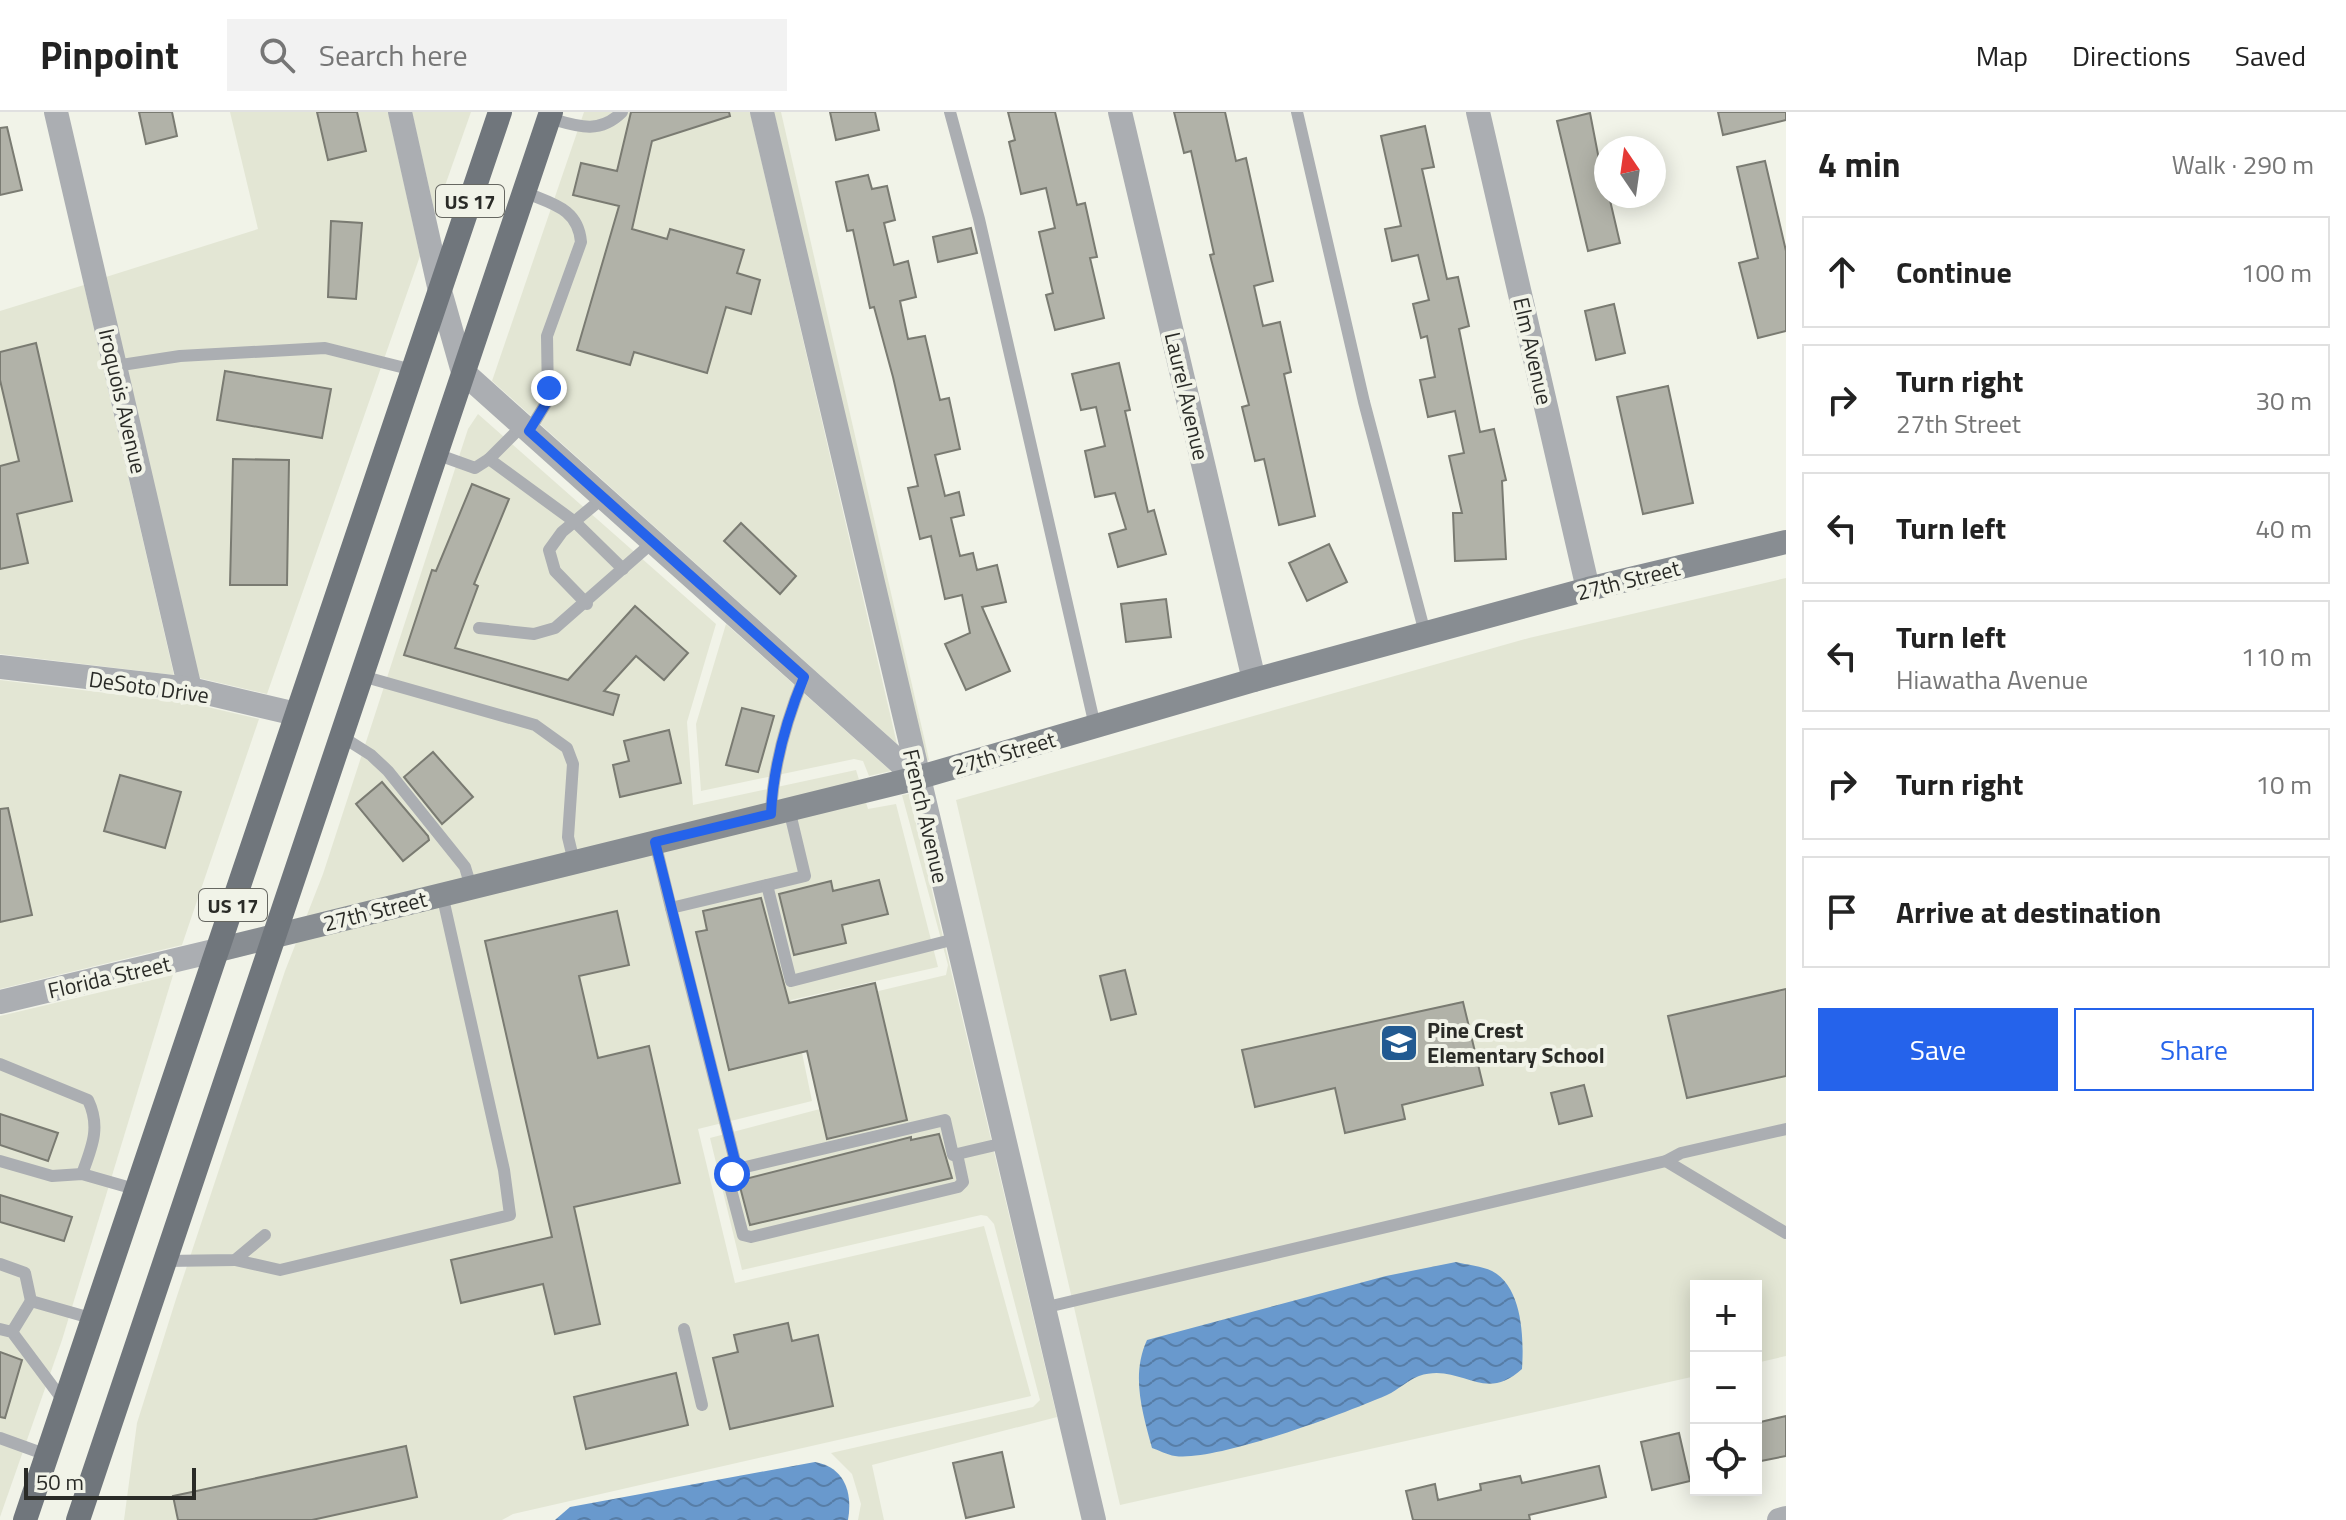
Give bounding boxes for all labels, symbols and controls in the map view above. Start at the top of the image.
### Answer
search box [227,19,787,91]
text: Pinpoint [40,26,179,84]
text: Search here [319,32,468,78]
icon: search [255,33,299,77]
text: Map [1976,34,2028,77]
text: Directions [2072,34,2191,77]
text: Saved [2235,34,2306,77]
north arrow [1594,136,1666,208]
text: 4 min [1818,138,1901,190]
text: Walk · 290 m [2172,145,2314,184]
road number: US 17 [436,185,504,217]
text: Continue [1896,249,2012,295]
icon: ahead [1820,250,1864,294]
text: 100 m [2241,253,2312,292]
street label: Elm Avenue [1504,294,1562,408]
street label: Iroquois Avenue [90,325,156,477]
street label: Laurel Avenue [1156,329,1218,463]
text: Turn right [1896,358,2024,404]
route end [531,370,567,406]
icon: right [1820,378,1864,422]
text: 30 m [2255,381,2312,420]
text: 27th Street [1896,404,2021,443]
text: Turn left [1896,505,2006,551]
icon: left [1820,506,1864,550]
text: 40 m [2255,509,2312,548]
street label: 27th Street [1573,551,1684,609]
text: Turn left [1896,614,2006,660]
icon: left [1820,634,1864,678]
text: 110 m [2241,637,2312,676]
text: Hiawatha Avenue [1896,660,2088,699]
street label: DeSoto Drive [87,662,211,712]
street label: 27th Street [948,722,1060,784]
street label: French Avenue [894,746,958,886]
text: Turn right [1896,761,2024,807]
icon: right [1820,762,1864,806]
text: 10 m [2255,765,2312,804]
street label: 27th Street [320,882,431,940]
road number: US 17 [199,889,267,921]
text: Arrive at destination [1896,889,2161,935]
icon: arrive [1820,890,1864,934]
street label: Florida Street [44,946,174,1008]
button: Save [1818,1008,2058,1091]
button: Share [2074,1008,2314,1091]
place label: Pine Crest Elementary School [1427,1013,1605,1072]
school or university icon: Pine Crest Elementary School [1378,1022,1420,1064]
route start [714,1156,750,1192]
map controls [1690,1280,1762,1496]
button: + [1690,1280,1762,1352]
button: − [1690,1352,1762,1424]
button: locate [1690,1424,1762,1496]
scale bar [24,1464,196,1500]
text: 50 m [36,1465,84,1499]

